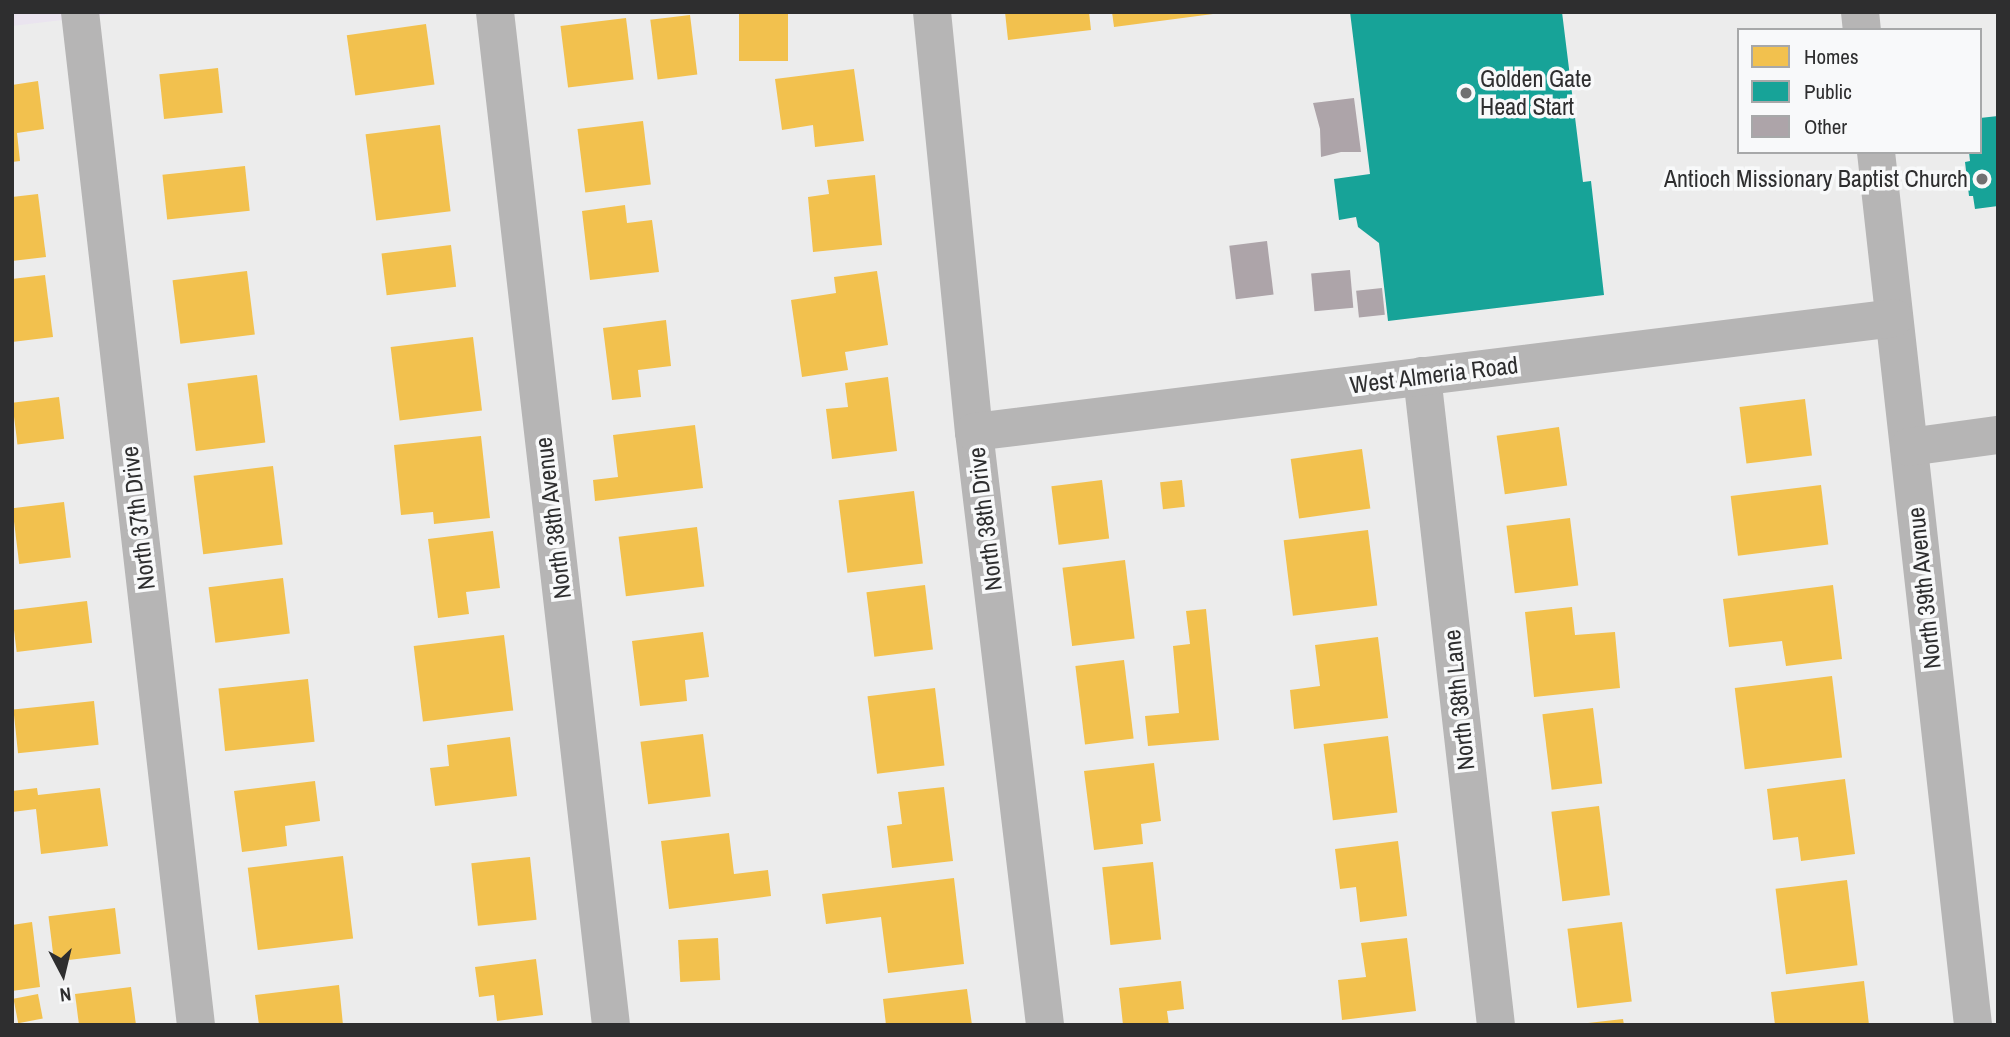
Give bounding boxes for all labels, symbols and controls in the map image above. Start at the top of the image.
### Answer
legend [1737,28,1982,154]
text: Homes [1804,42,1859,71]
place label: Golden Gate Head Start [1480,65,1592,121]
text: Public [1804,77,1852,106]
marker: Golden Gate Head Start [1458,85,1474,101]
text: Other [1804,112,1847,141]
place label: Antioch Missionary Baptist Church [1664,165,1968,193]
marker: Antioch Missionary Baptist Church [1974,171,1990,187]
street label: West Almeria Road [1348,350,1520,400]
street label: North 38th Avenue [529,435,577,601]
street label: North 37th Drive [115,445,161,591]
street label: North 38th Drive [962,446,1008,592]
street label: North 39th Avenue [1901,505,1947,671]
street label: North 38th Lane [1437,628,1481,772]
north arrow [28,939,98,1009]
text: N [58,981,73,1008]

